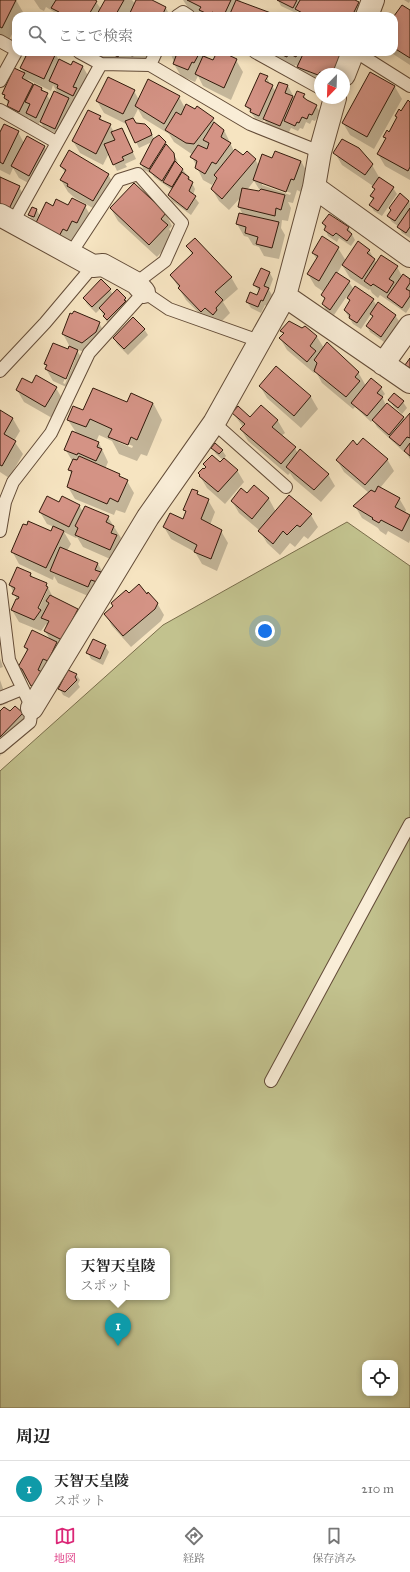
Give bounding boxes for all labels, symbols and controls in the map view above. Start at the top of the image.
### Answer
search box [12,12,398,56]
icon: search [26,23,48,45]
text: ここで検索 [58,27,133,45]
north arrow [314,68,350,104]
your location [255,621,275,641]
popup [66,1248,170,1300]
text: 天智天皇陵 [80,1257,156,1275]
text: スポット [80,1278,133,1294]
pin: 1 [105,1313,131,1346]
map controls [362,1360,398,1396]
button: locate [362,1360,398,1396]
text: 周辺 [16,1426,50,1447]
text: 天智天皇陵 [54,1472,129,1490]
text: 1 [26,1481,32,1497]
text: 210 m [361,1481,394,1497]
text: スポット [54,1493,106,1509]
tab: 地図 [54,1525,76,1565]
tab: 経路 [183,1525,205,1565]
tab: 保存済み [312,1525,356,1565]

